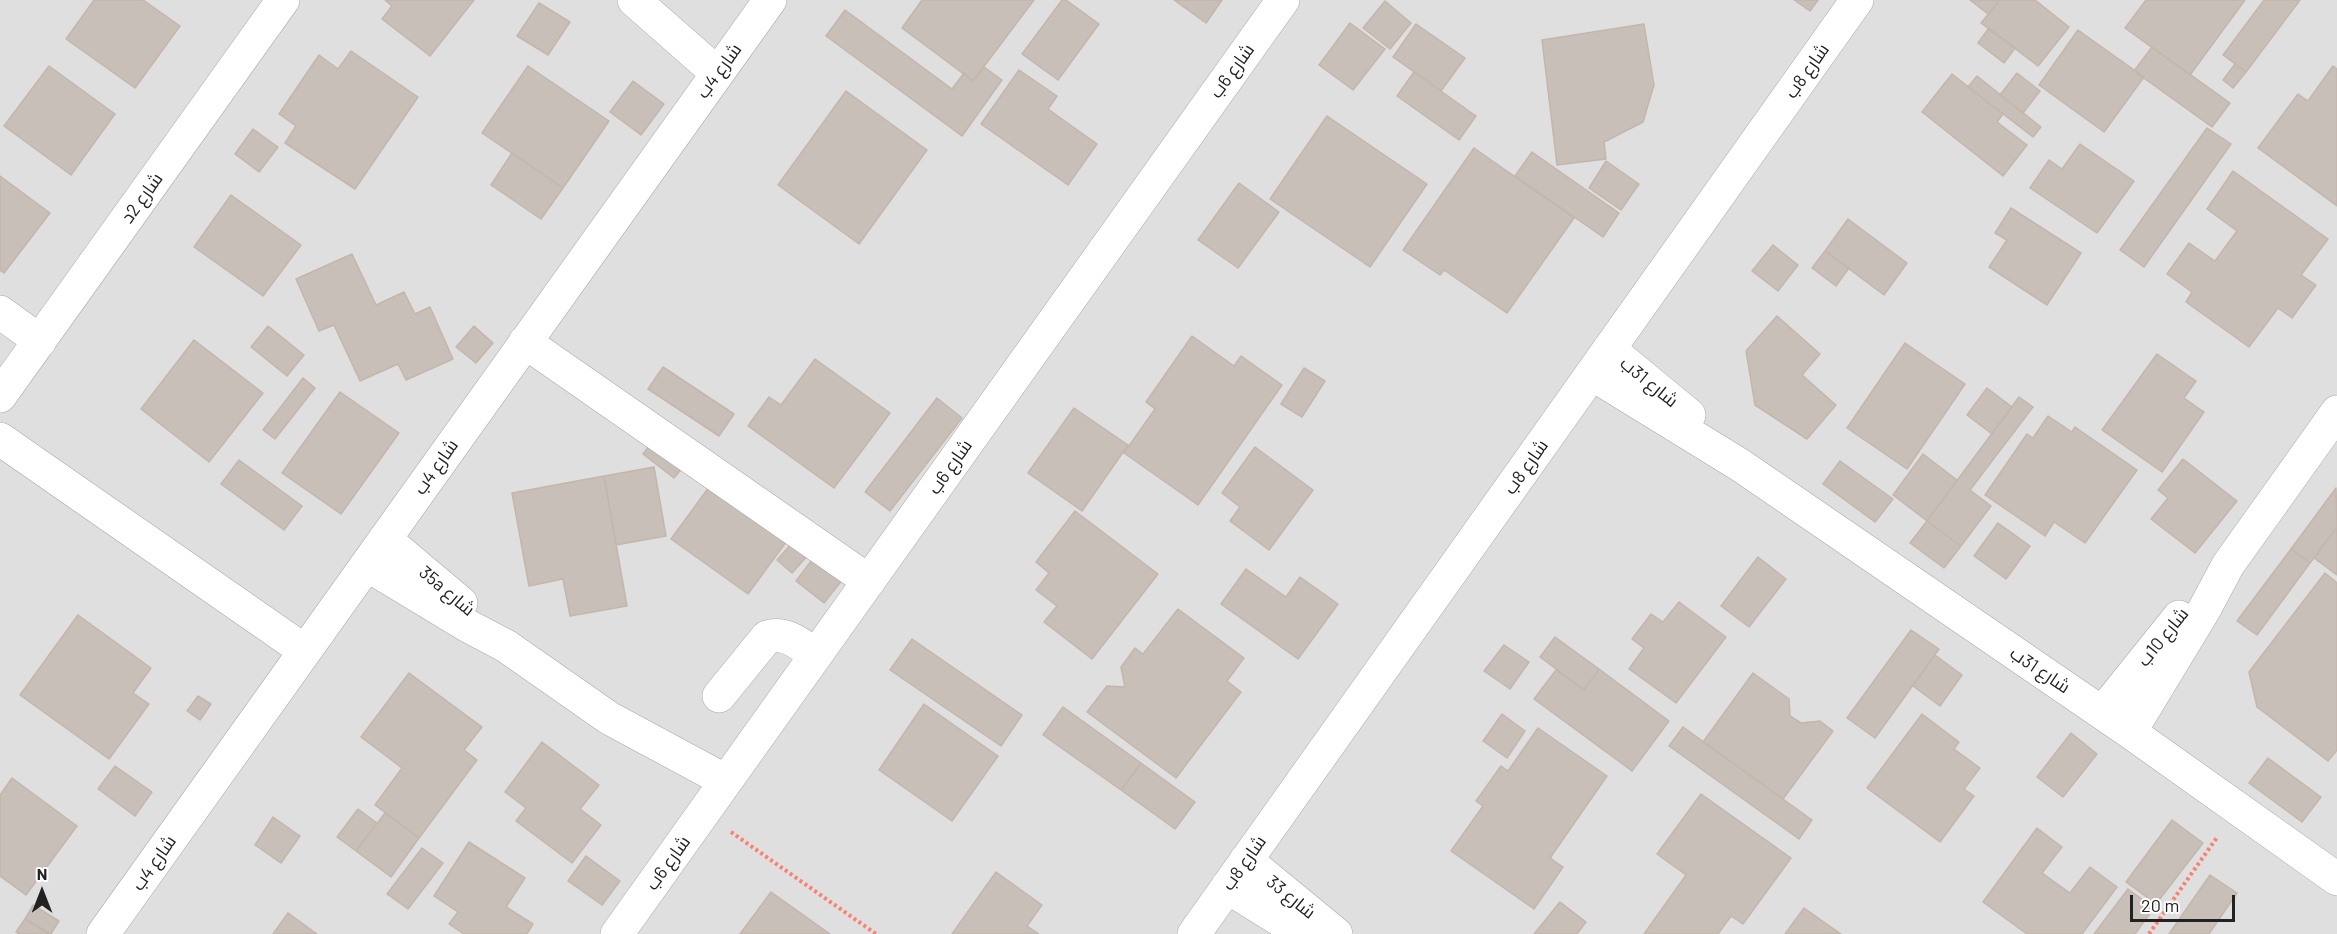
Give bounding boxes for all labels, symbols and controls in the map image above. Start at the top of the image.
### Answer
street label: شارع 4ب [692,39,746,103]
street label: شارع 8ب [1780,39,1834,103]
street label: شارع 6ب [1205,40,1259,102]
street label: شارع 2د [117,169,167,227]
street label: شارع 31ب [1616,352,1682,412]
street label: شارع 4ب [409,435,463,499]
street label: شارع 6ب [923,435,977,499]
street label: شارع 8ب [1499,435,1553,499]
street label: 35a شارع [415,561,479,621]
street label: شارع 10ب [2133,603,2193,671]
street label: شارع 31ب [2006,642,2074,698]
street label: شارع 4ب [127,831,181,895]
street label: شارع 8ب [1217,831,1271,895]
street label: شارع 6ب [641,832,695,894]
north arrow [12,862,72,922]
text: N [37,864,47,883]
street label: شارع 33 [1262,871,1320,923]
scale bar [2133,883,2238,921]
text: 20 m [2141,894,2179,916]

